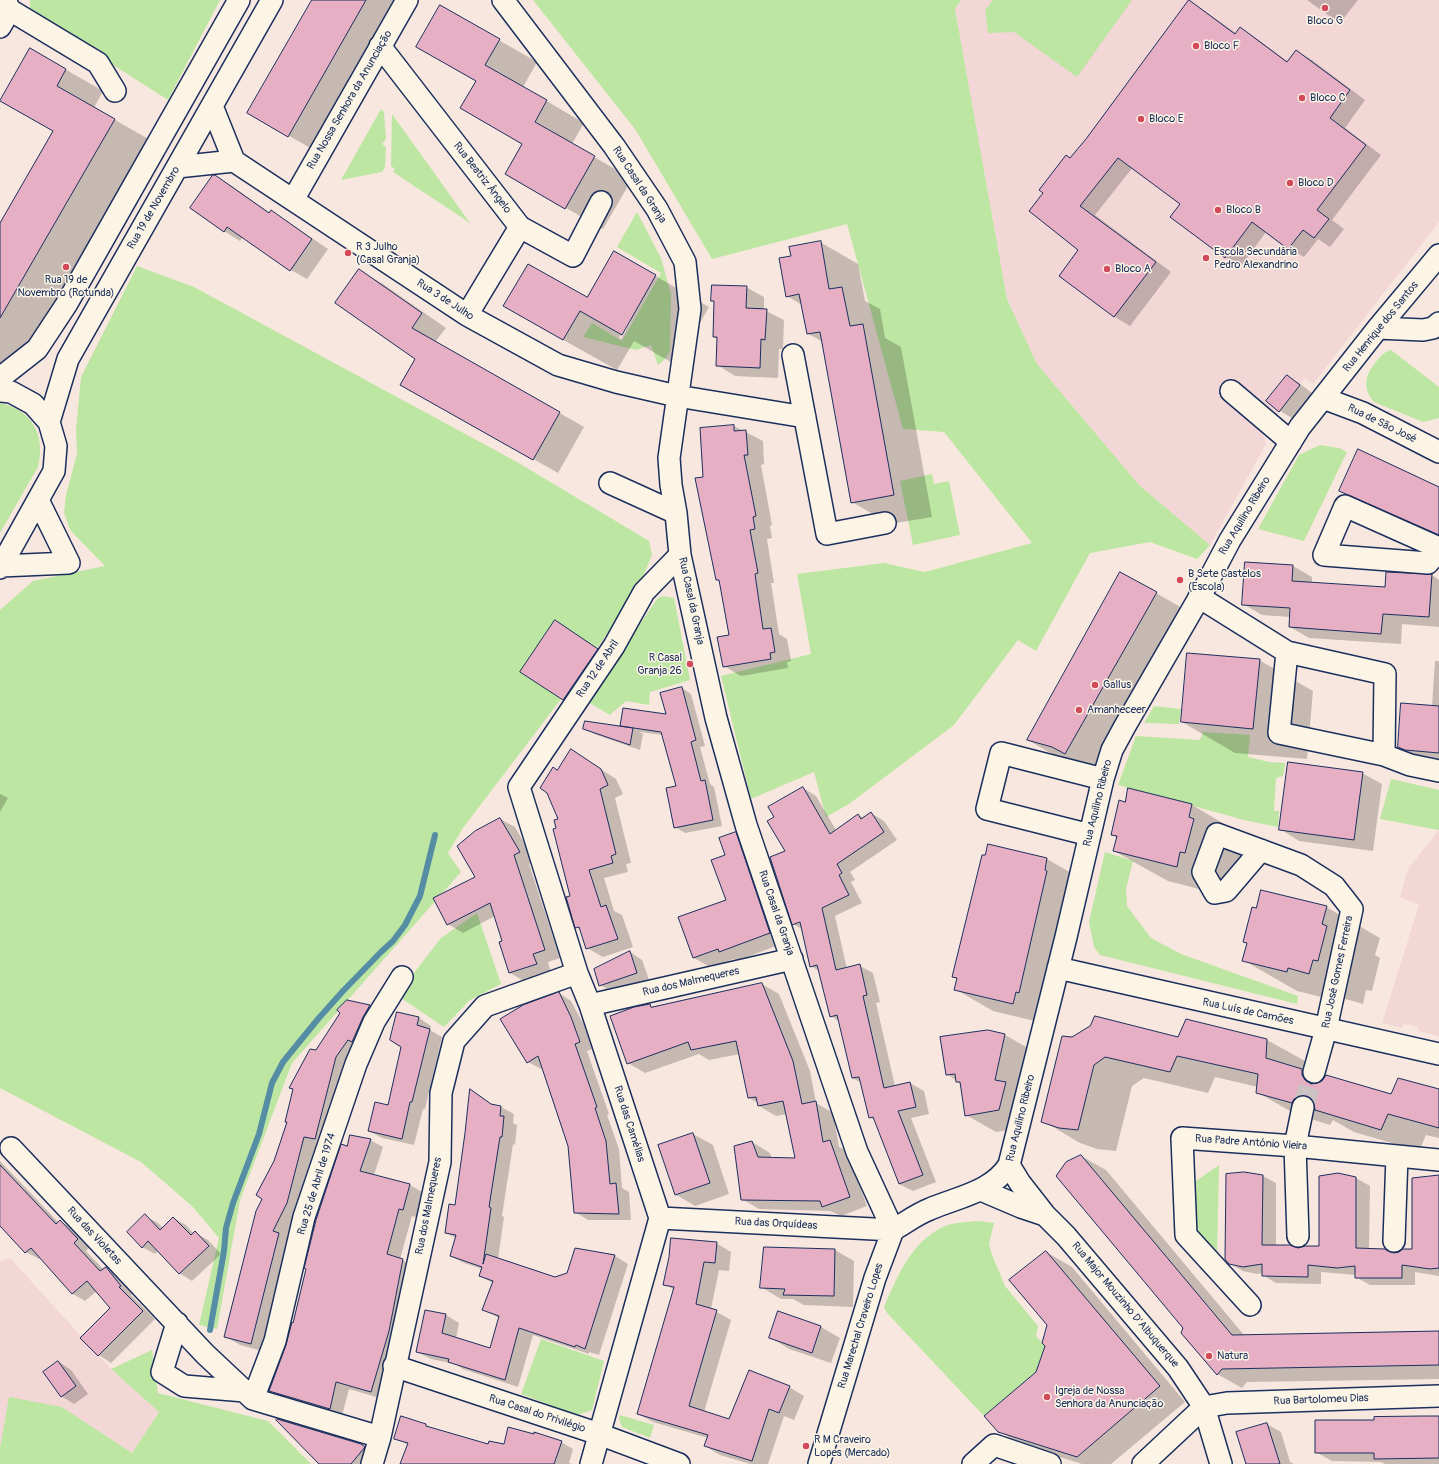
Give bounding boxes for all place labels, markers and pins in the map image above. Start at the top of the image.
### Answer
marker: Bloco G [1320,3,1330,13]
place label: Bloco G [1307,14,1343,28]
place label: Bloco F [1204,39,1239,53]
marker: Bloco F [1191,41,1201,51]
place label: Bloco C [1310,91,1345,105]
marker: Bloco C [1297,93,1307,103]
place label: Bloco E [1149,112,1183,126]
marker: Bloco E [1136,114,1146,124]
place label: Bloco D [1298,176,1334,190]
marker: Bloco D [1285,178,1295,188]
place label: Bloco B [1226,203,1261,217]
marker: Bloco B [1213,205,1223,215]
place label: R 3 Julho (Casal Granja) [356,240,420,266]
place label: Escola Secundária Pedro Alexandrino [1214,245,1298,271]
marker: R 3 Julho (Casal Granja) [343,248,353,258]
marker: Escola Secundária Pedro Alexandrino [1201,253,1211,263]
marker: Rua 19 de Novembro (Rotunda) [61,262,71,272]
place label: Bloco A [1115,262,1151,276]
marker: Bloco A [1102,264,1112,274]
place label: Rua 19 de Novembro (Rotunda) [17,273,115,299]
place label: B Sete Castelos (Escola) [1188,567,1261,593]
marker: B Sete Castelos (Escola) [1175,575,1185,585]
place label: R Casal Granja 26 [637,651,682,677]
marker: R Casal Granja 26 [685,659,695,669]
place label: Gallus [1103,678,1131,692]
marker: Gallus [1090,680,1100,690]
place label: Amanheceer [1087,703,1146,717]
marker: Amanheceer [1074,705,1084,715]
place label: Natura [1217,1349,1248,1363]
marker: Natura [1204,1351,1214,1361]
place label: Igreja de Nossa Senhora da Anunciação [1055,1384,1163,1410]
marker: Igreja de Nossa Senhora da Anunciação [1042,1392,1052,1402]
place label: R M Craveiro Lopes (Mercado) [814,1433,891,1459]
marker: R M Craveiro Lopes (Mercado) [801,1441,811,1451]

